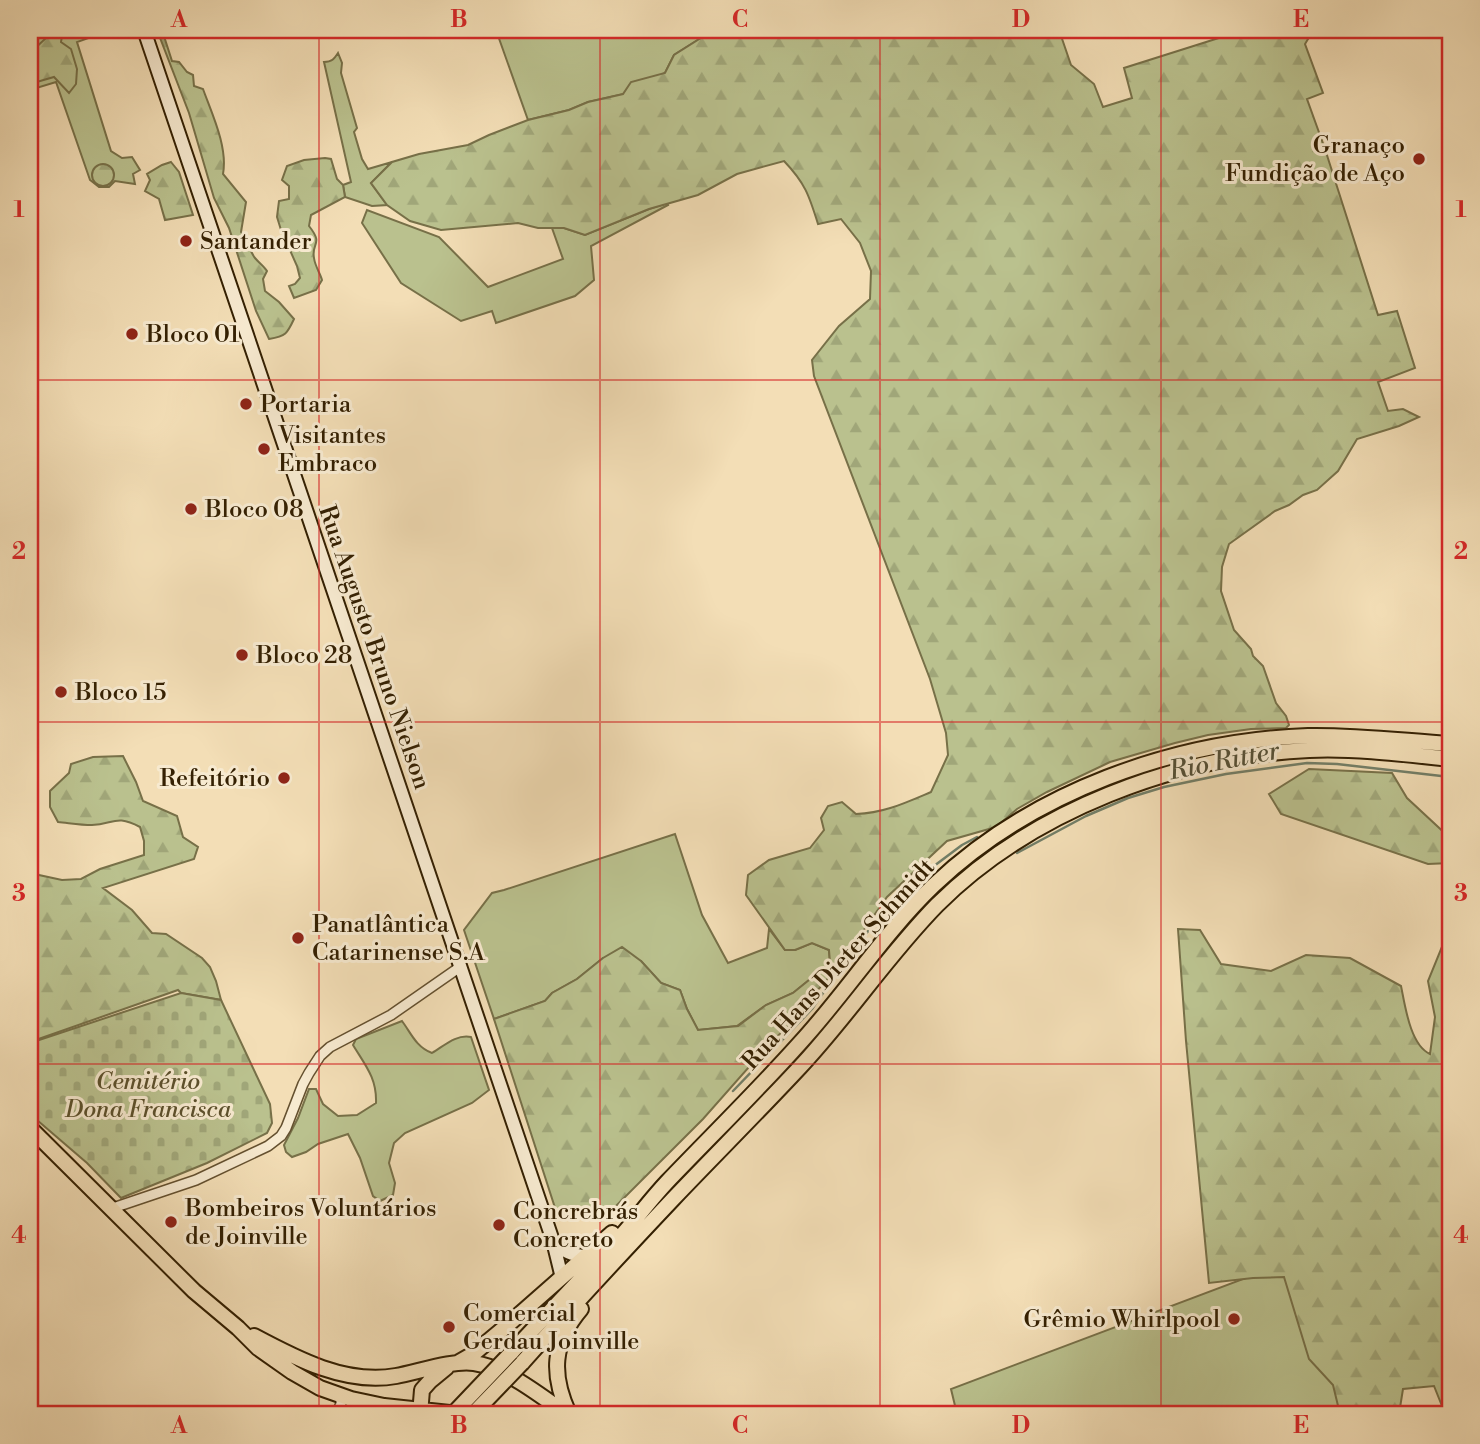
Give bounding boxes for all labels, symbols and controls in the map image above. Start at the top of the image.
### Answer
text: A [170,6,188,34]
text: B [450,6,468,34]
text: C [732,6,748,34]
text: D [1012,6,1030,34]
text: E [1293,6,1309,34]
place label: Granaço Fundição de Aço [1225,131,1405,189]
marker: Granaço Fundição de Aço [1411,151,1427,167]
text: 1 [13,196,25,224]
text: 1 [1455,196,1467,224]
place label: Santander [200,227,312,257]
marker: Santander [178,233,194,249]
place label: Bloco 01 [145,320,240,350]
marker: Bloco 01 [124,326,140,342]
place label: Portaria [260,390,352,420]
marker: Portaria [238,396,254,412]
place label: Visitantes Embraco [277,421,386,479]
marker: Visitantes Embraco [256,441,272,457]
place label: Bloco 08 [204,495,304,525]
marker: Bloco 08 [183,501,199,517]
street label: Rua Augusto Bruno Nielson [311,501,437,793]
text: 2 [12,538,26,566]
text: 2 [1454,538,1468,566]
place label: Bloco 28 [255,641,352,671]
marker: Bloco 28 [234,647,250,663]
place label: Bloco 15 [74,678,167,708]
marker: Bloco 15 [53,684,69,700]
water label: Rio Ritter [1165,734,1283,788]
place label: Refeitório [160,764,270,794]
marker: Refeitório [276,770,292,786]
street label: Rua Hans Dieter Schmidt [736,852,942,1077]
text: 3 [12,880,26,908]
text: 3 [1454,880,1468,908]
place label: Panatlântica Catarinense S.A [312,910,486,968]
marker: Panatlântica Catarinense S.A [290,930,306,946]
park label: Cemitério Dona Francisca [64,1067,232,1125]
place label: Bombeiros Voluntários de Joinville [184,1194,437,1252]
place label: Concrebrás Concreto [513,1197,638,1255]
marker: Bombeiros Voluntários de Joinville [163,1214,179,1230]
marker: Concrebrás Concreto [491,1217,507,1233]
text: 4 [11,1222,27,1250]
text: 4 [1453,1222,1469,1250]
place label: Comercial Gerdau Joinville [463,1299,639,1357]
place label: Grêmio Whirlpool [1024,1305,1220,1335]
marker: Grêmio Whirlpool [1226,1311,1242,1327]
marker: Comercial Gerdau Joinville [441,1319,457,1335]
text: A [170,1412,188,1440]
text: B [450,1412,468,1440]
text: C [732,1412,748,1440]
text: D [1012,1412,1030,1440]
text: E [1293,1412,1309,1440]

